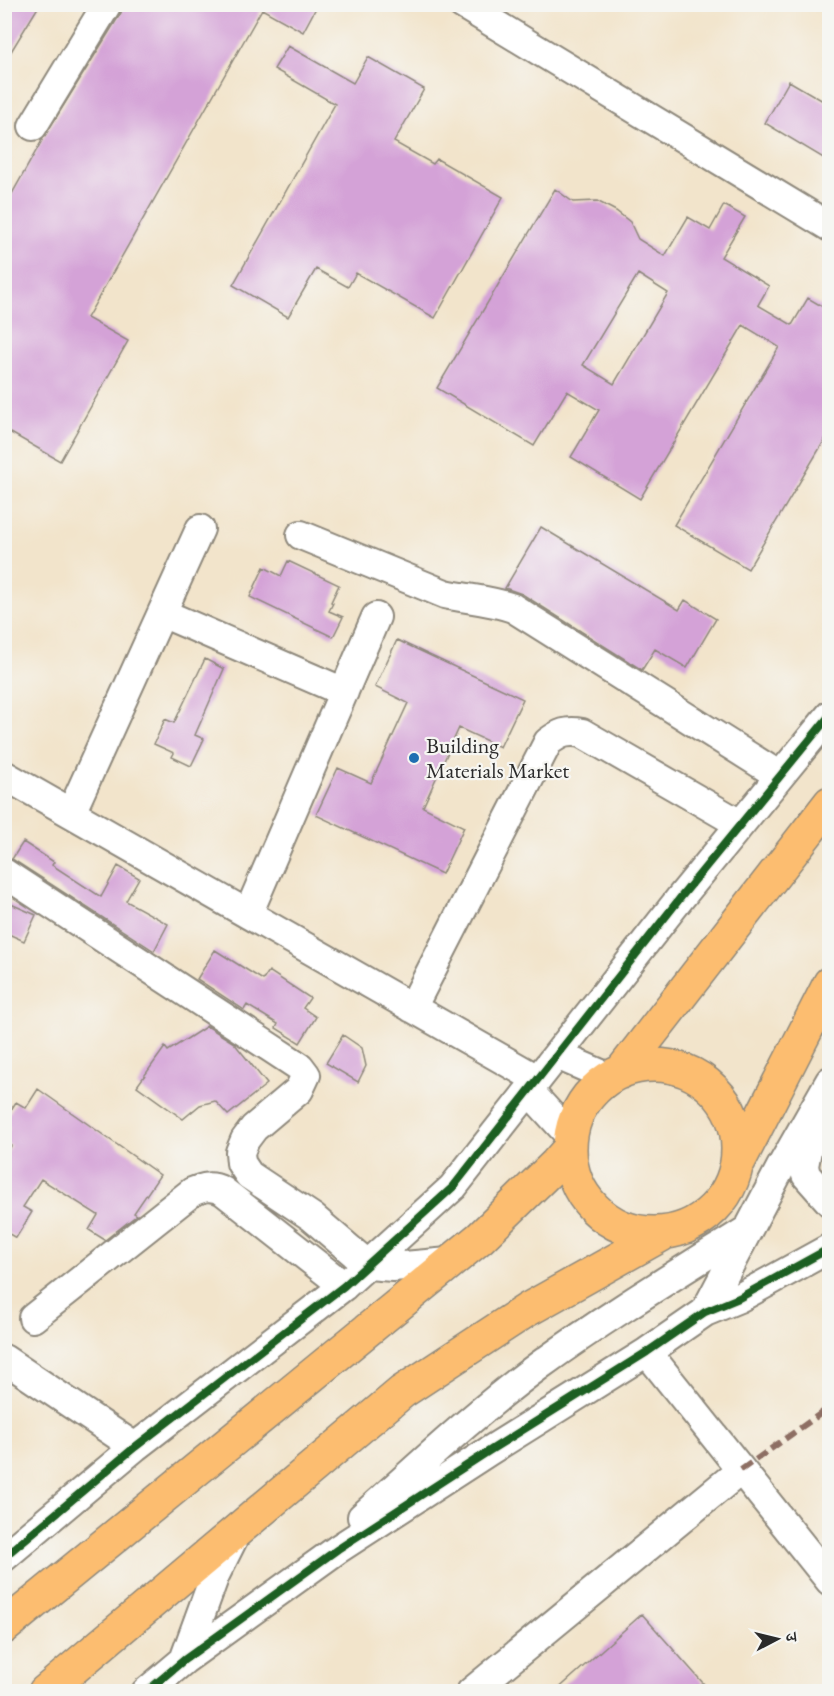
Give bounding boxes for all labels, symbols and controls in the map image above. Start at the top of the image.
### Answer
place label: Building Materials Market [426,731,569,785]
marker: Building Materials Market [407,751,421,765]
north arrow [747,1609,807,1669]
text: उ [780,1631,803,1644]

